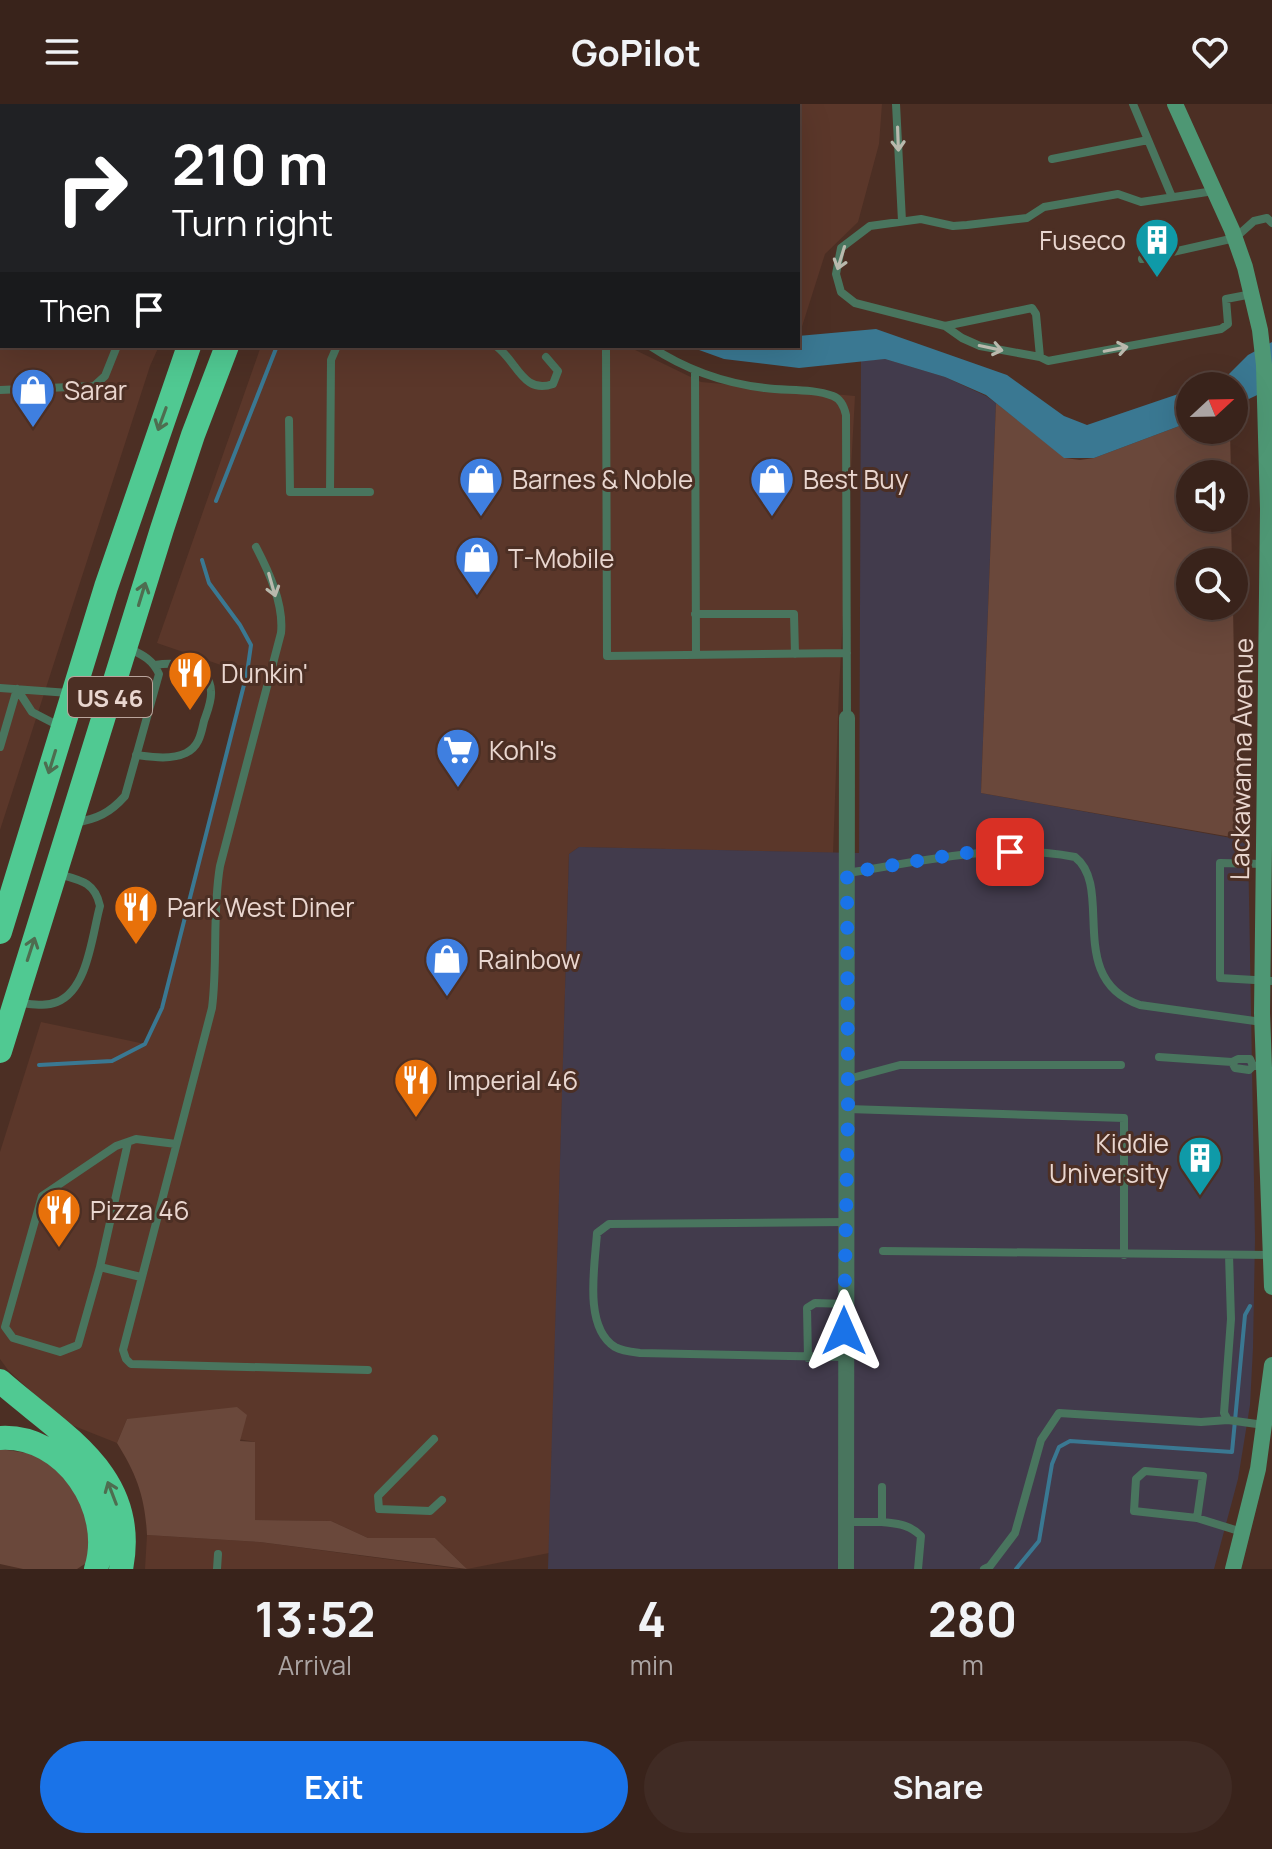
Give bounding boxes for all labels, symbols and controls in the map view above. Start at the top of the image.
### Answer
text: GoPilot [571,28,701,77]
icon: menu [40,30,84,74]
icon: heart [1188,30,1232,74]
text: 210 m [172,125,328,202]
one-way arrow [890,125,905,152]
icon: right [40,136,144,240]
text: Turn right [172,198,333,247]
building icon: Fuseco [1133,216,1181,279]
place label: Fuseco [1039,222,1126,258]
one-way arrow [833,245,847,270]
icon: arrive [127,288,171,332]
text: Then [40,290,111,331]
one-way arrow [1103,340,1129,355]
one-way arrow [977,341,1003,356]
shop icon: Sarar [9,366,57,429]
place label: Sarar [64,372,127,408]
north arrow [1176,372,1248,444]
map controls [1176,372,1248,620]
one-way arrow [154,406,169,431]
shop icon: Barnes & Noble [457,455,505,518]
shop icon: Best Buy [748,455,796,518]
button: sound [1176,460,1248,532]
place label: Barnes & Noble [512,461,693,497]
place label: Best Buy [803,461,909,497]
shop icon: T-Mobile [453,534,501,597]
place label: T-Mobile [508,540,614,576]
button: search [1176,548,1248,620]
one-way arrow [265,572,280,598]
one-way arrow [135,582,150,608]
street label: Lackawanna Avenue [1221,638,1261,880]
restaurant icon: Dunkin' [166,649,214,712]
place label: Dunkin' [221,655,308,691]
road number: US 46 [68,677,152,717]
supermarket icon: Kohl's [434,726,482,789]
place label: Kohl's [489,732,557,768]
one-way arrow [44,749,58,774]
pin [976,818,1044,886]
icon: arrive [988,830,1032,874]
restaurant icon: Park West Diner [112,883,160,946]
place label: Park West Diner [167,889,355,925]
shop icon: Rainbow [423,935,471,998]
one-way arrow [24,937,39,962]
place label: Rainbow [478,941,581,977]
restaurant icon: Imperial 46 [392,1056,440,1119]
place label: Imperial 46 [447,1062,578,1098]
place label: Kiddie University [1049,1125,1169,1191]
building icon: Kiddie University [1176,1134,1224,1197]
restaurant icon: Pizza 46 [35,1186,83,1249]
place label: Pizza 46 [90,1192,190,1228]
position arrow [802,1289,886,1373]
one-way arrow [104,1481,118,1506]
text: 13:52 [254,1586,375,1651]
text: 4 [637,1586,666,1651]
text: 280 [928,1586,1017,1651]
text: Arrival [278,1647,352,1683]
text: min [630,1647,673,1683]
text: m [962,1647,984,1683]
button: Exit [40,1741,628,1833]
button: Share [644,1741,1232,1833]

